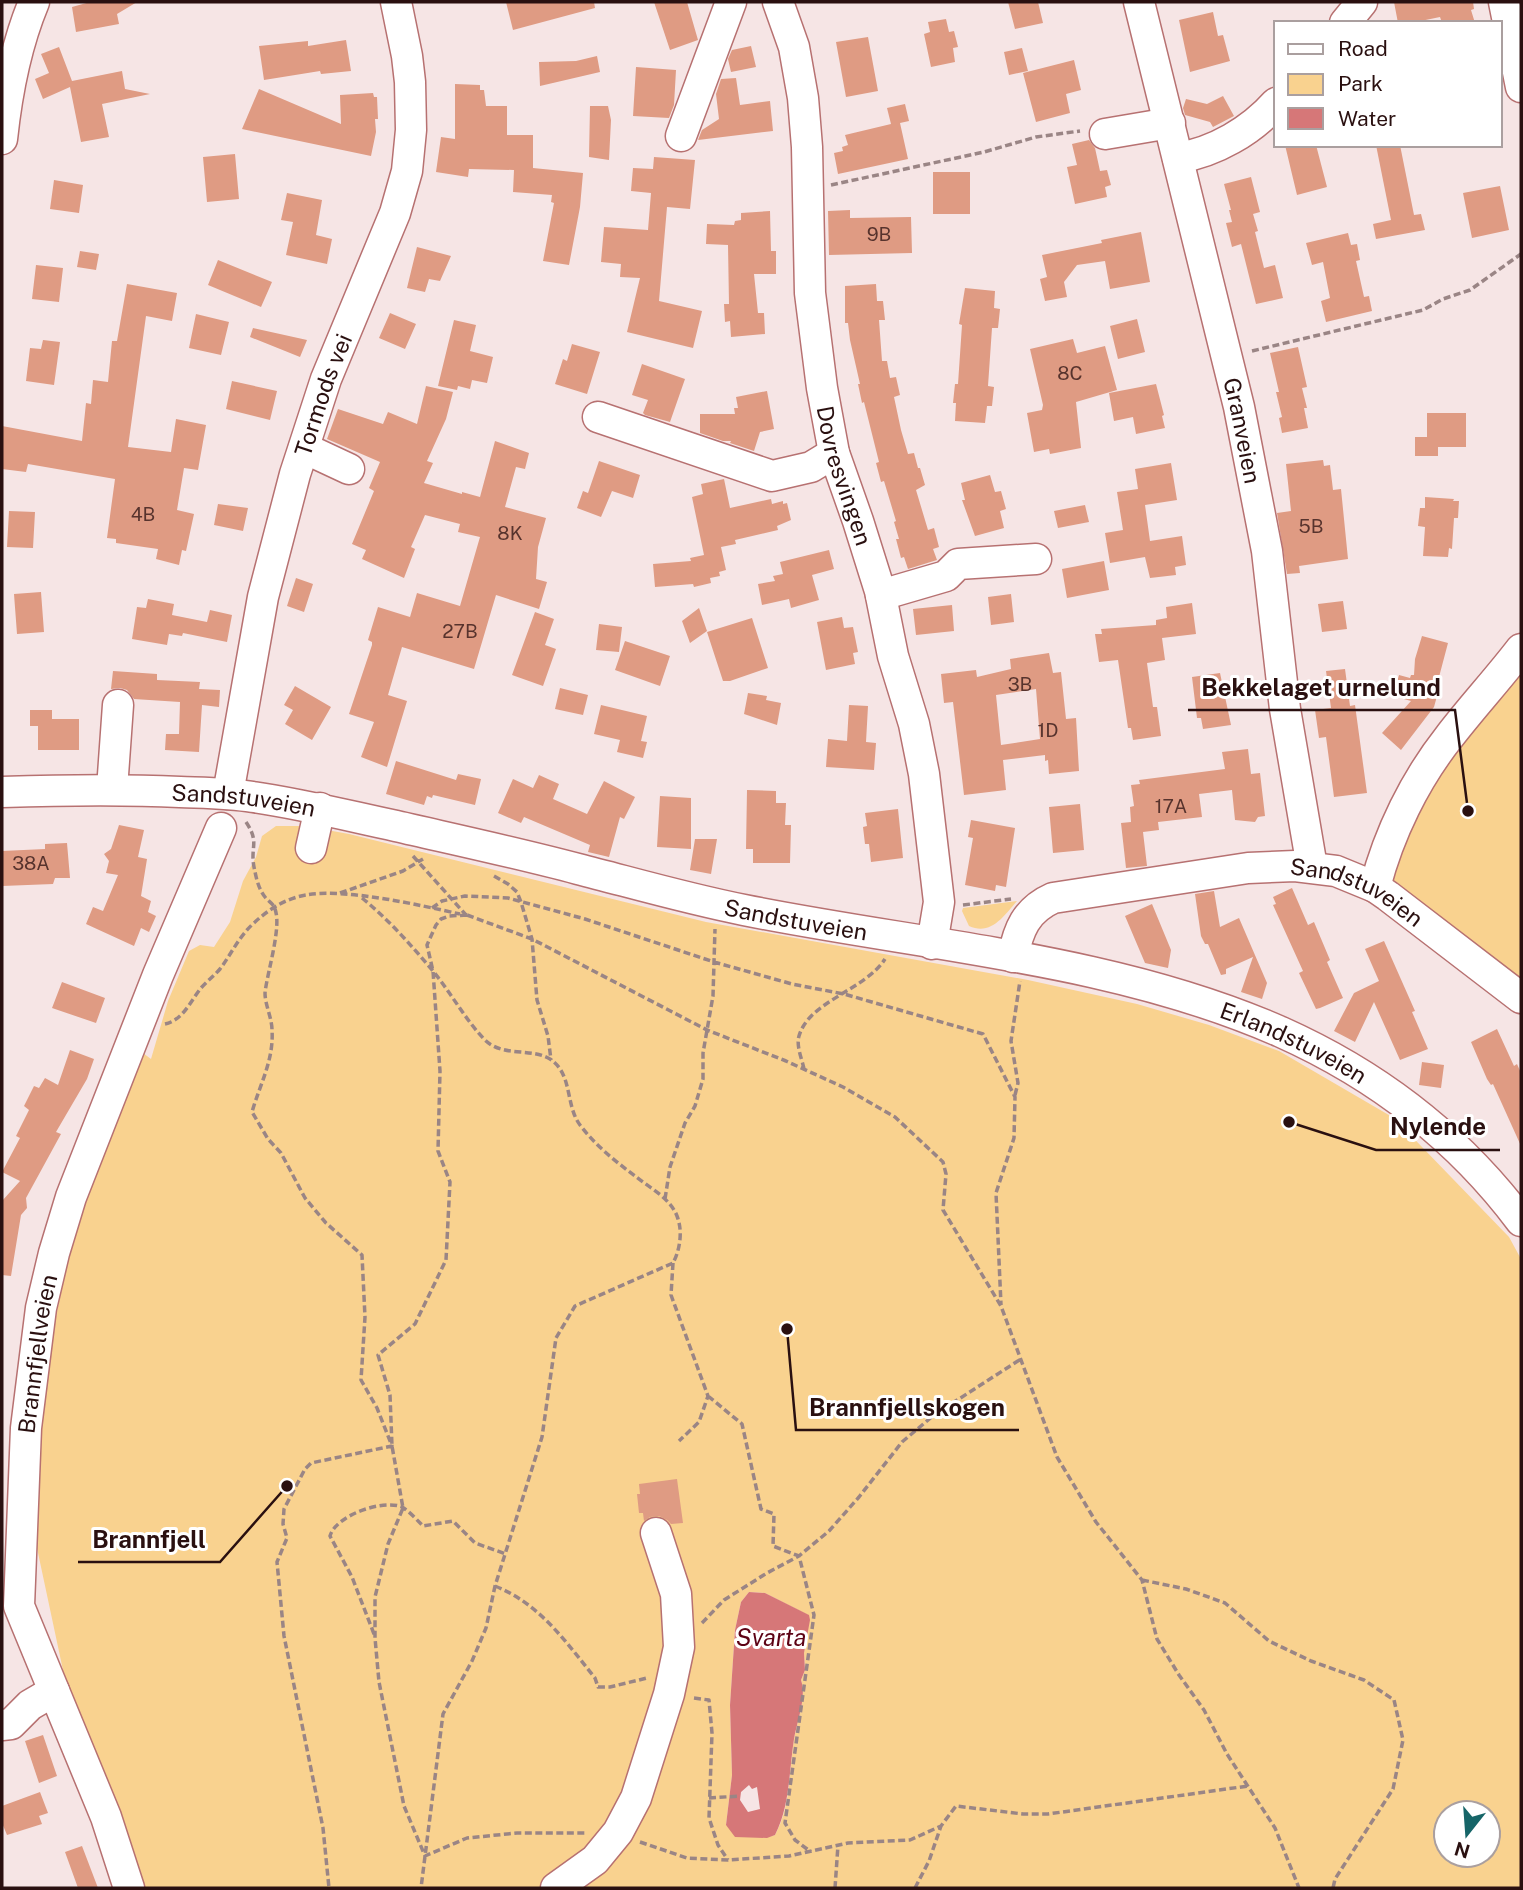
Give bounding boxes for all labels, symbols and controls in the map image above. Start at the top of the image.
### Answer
legend [1274,21,1502,147]
text: Road [1338,36,1388,61]
text: Park [1338,71,1383,96]
text: Water [1338,106,1396,131]
house number: 9B [867,223,891,245]
street label: Tormods vei [288,330,357,459]
house number: 8C [1057,362,1083,384]
street label: Granveien [1219,375,1267,486]
street label: Dovresvingen [812,403,878,549]
house number: 4B [131,503,155,525]
house number: 5B [1299,515,1323,537]
house number: 8K [497,522,523,544]
house number: 27B [442,620,478,642]
callout: Bekkelaget urnelund [1188,665,1455,710]
house number: 3B [1008,673,1032,695]
text: Bekkelaget urnelund [1201,673,1441,701]
house number: 1D [1038,719,1058,741]
street label: Sandstuveien [171,778,318,821]
house number: 17A [1155,795,1187,817]
house number: 38A [12,852,50,874]
street label: Sandstuveien [1289,852,1429,932]
street label: Sandstuveien [722,893,870,945]
street label: Erlandstuveien [1217,996,1372,1089]
callout: Nylende [1376,1105,1500,1150]
text: Nylende [1390,1112,1486,1140]
street label: Brannfjellveien [12,1271,62,1435]
callout: Brannfjellskogen [796,1385,1019,1430]
text: Brannfjellskogen [809,1393,1005,1421]
callout: Brannfjell [78,1517,220,1562]
text: Brannfjell [92,1525,206,1553]
water label: Svarta [736,1623,806,1651]
north arrow [1432,1799,1502,1869]
text: N [1452,1838,1472,1863]

